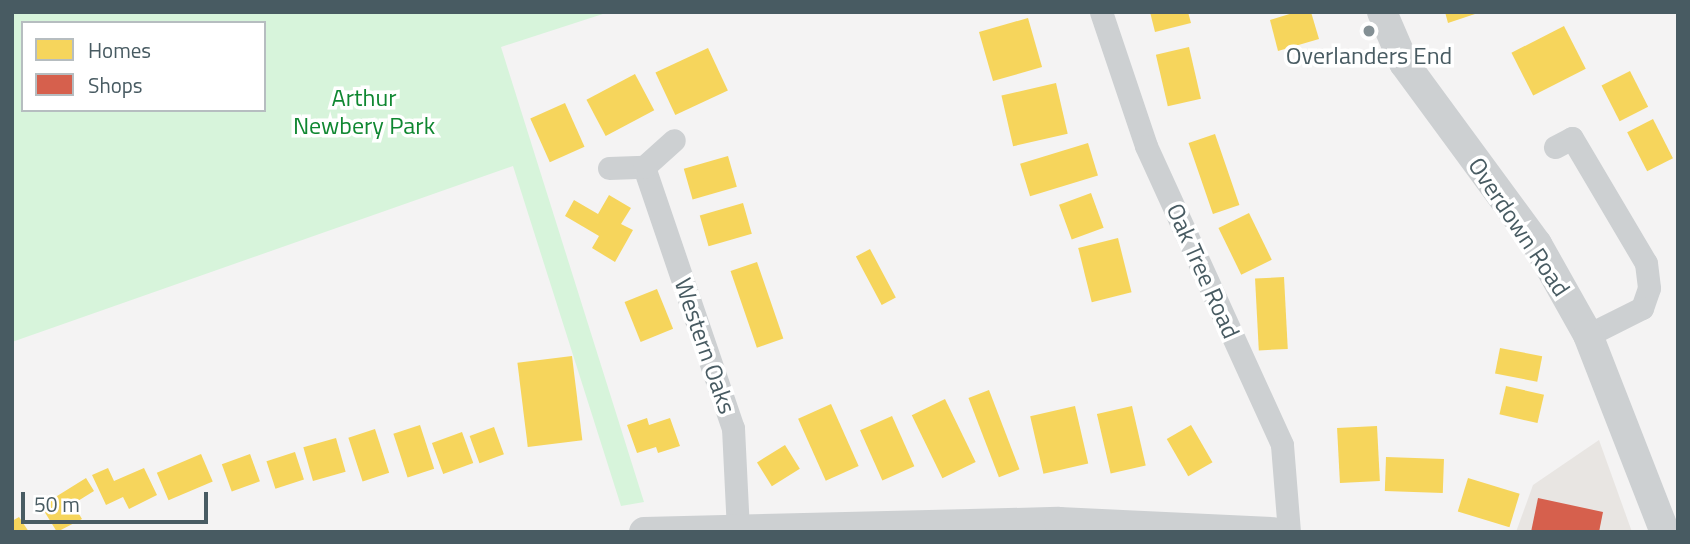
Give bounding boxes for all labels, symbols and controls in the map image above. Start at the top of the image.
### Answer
legend [21,21,266,112]
marker: Overlanders End [1361,23,1377,39]
text: Homes [88,34,151,66]
place label: Overlanders End [1286,42,1452,70]
text: Shops [88,69,143,101]
park label: Arthur Newbery Park [293,84,435,140]
street label: Overdown Road [1462,152,1576,302]
street label: Oak Tree Road [1160,199,1246,343]
street label: Western Oaks [668,274,742,418]
scale bar [24,477,212,522]
text: 50 m [34,488,80,520]

